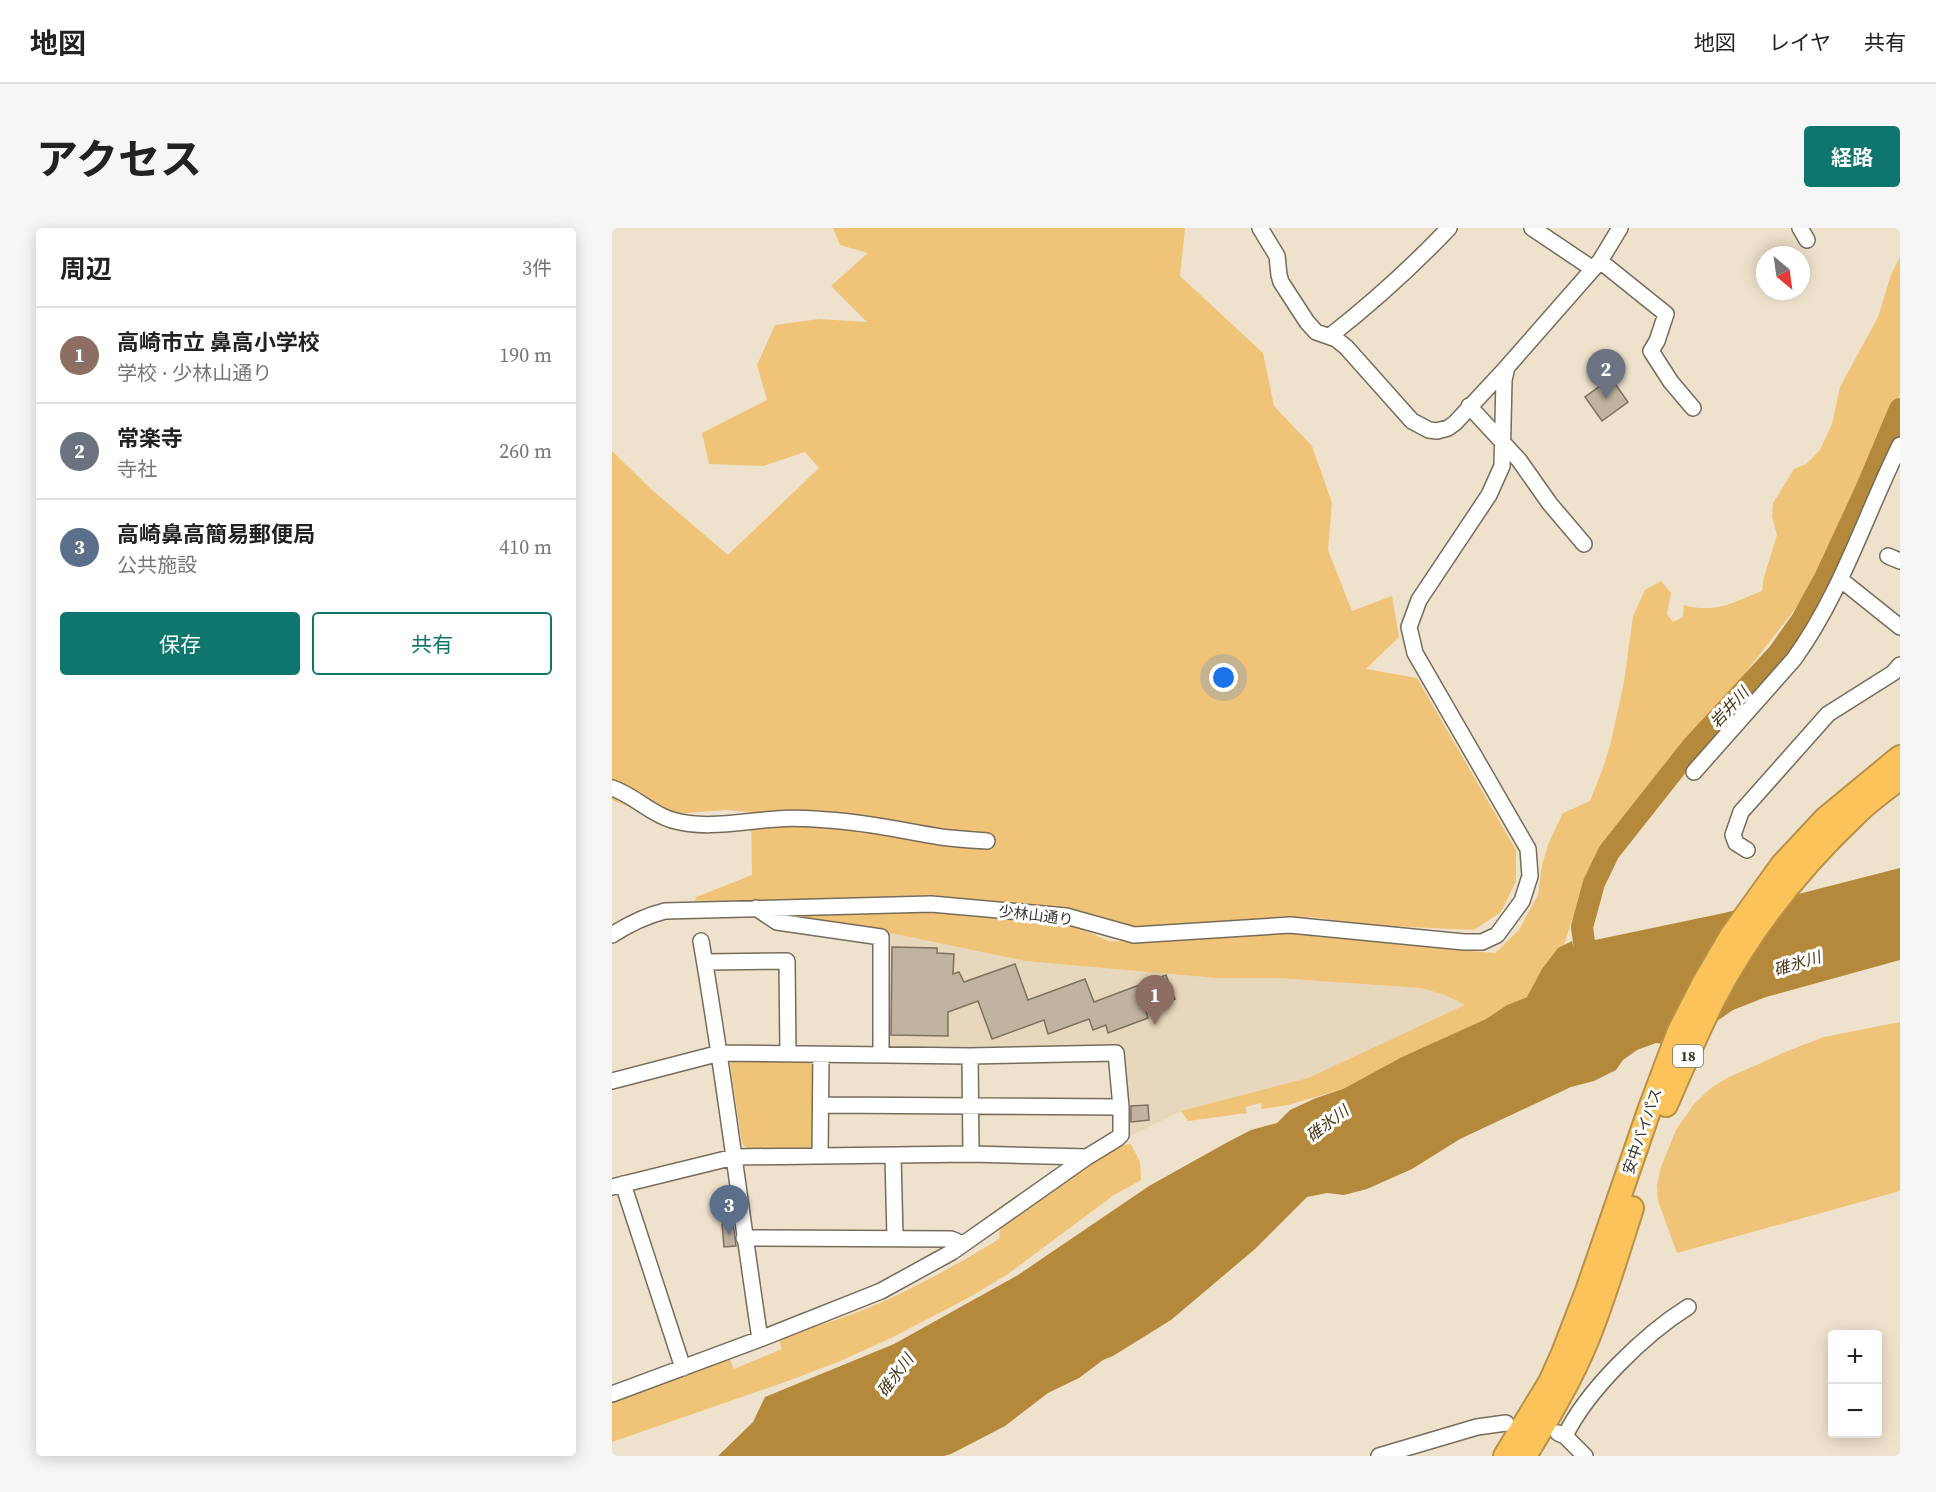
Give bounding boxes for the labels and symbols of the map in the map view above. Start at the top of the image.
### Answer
north arrow [1756,246,1810,300]
pin: 2 [1586,350,1626,399]
your location [1209,663,1238,692]
water label: 岩井川 [1705,680,1755,732]
street label: 少林山通り [997,900,1075,930]
water label: 碓氷川 [1771,945,1825,981]
pin: 1 [1136,976,1174,1025]
road number: 18 [1673,1045,1703,1067]
street label: 安中バイパス [1617,1085,1667,1177]
water label: 碓氷川 [1301,1099,1354,1146]
pin: 3 [710,1186,748,1235]
water label: 碓氷川 [872,1348,919,1401]

